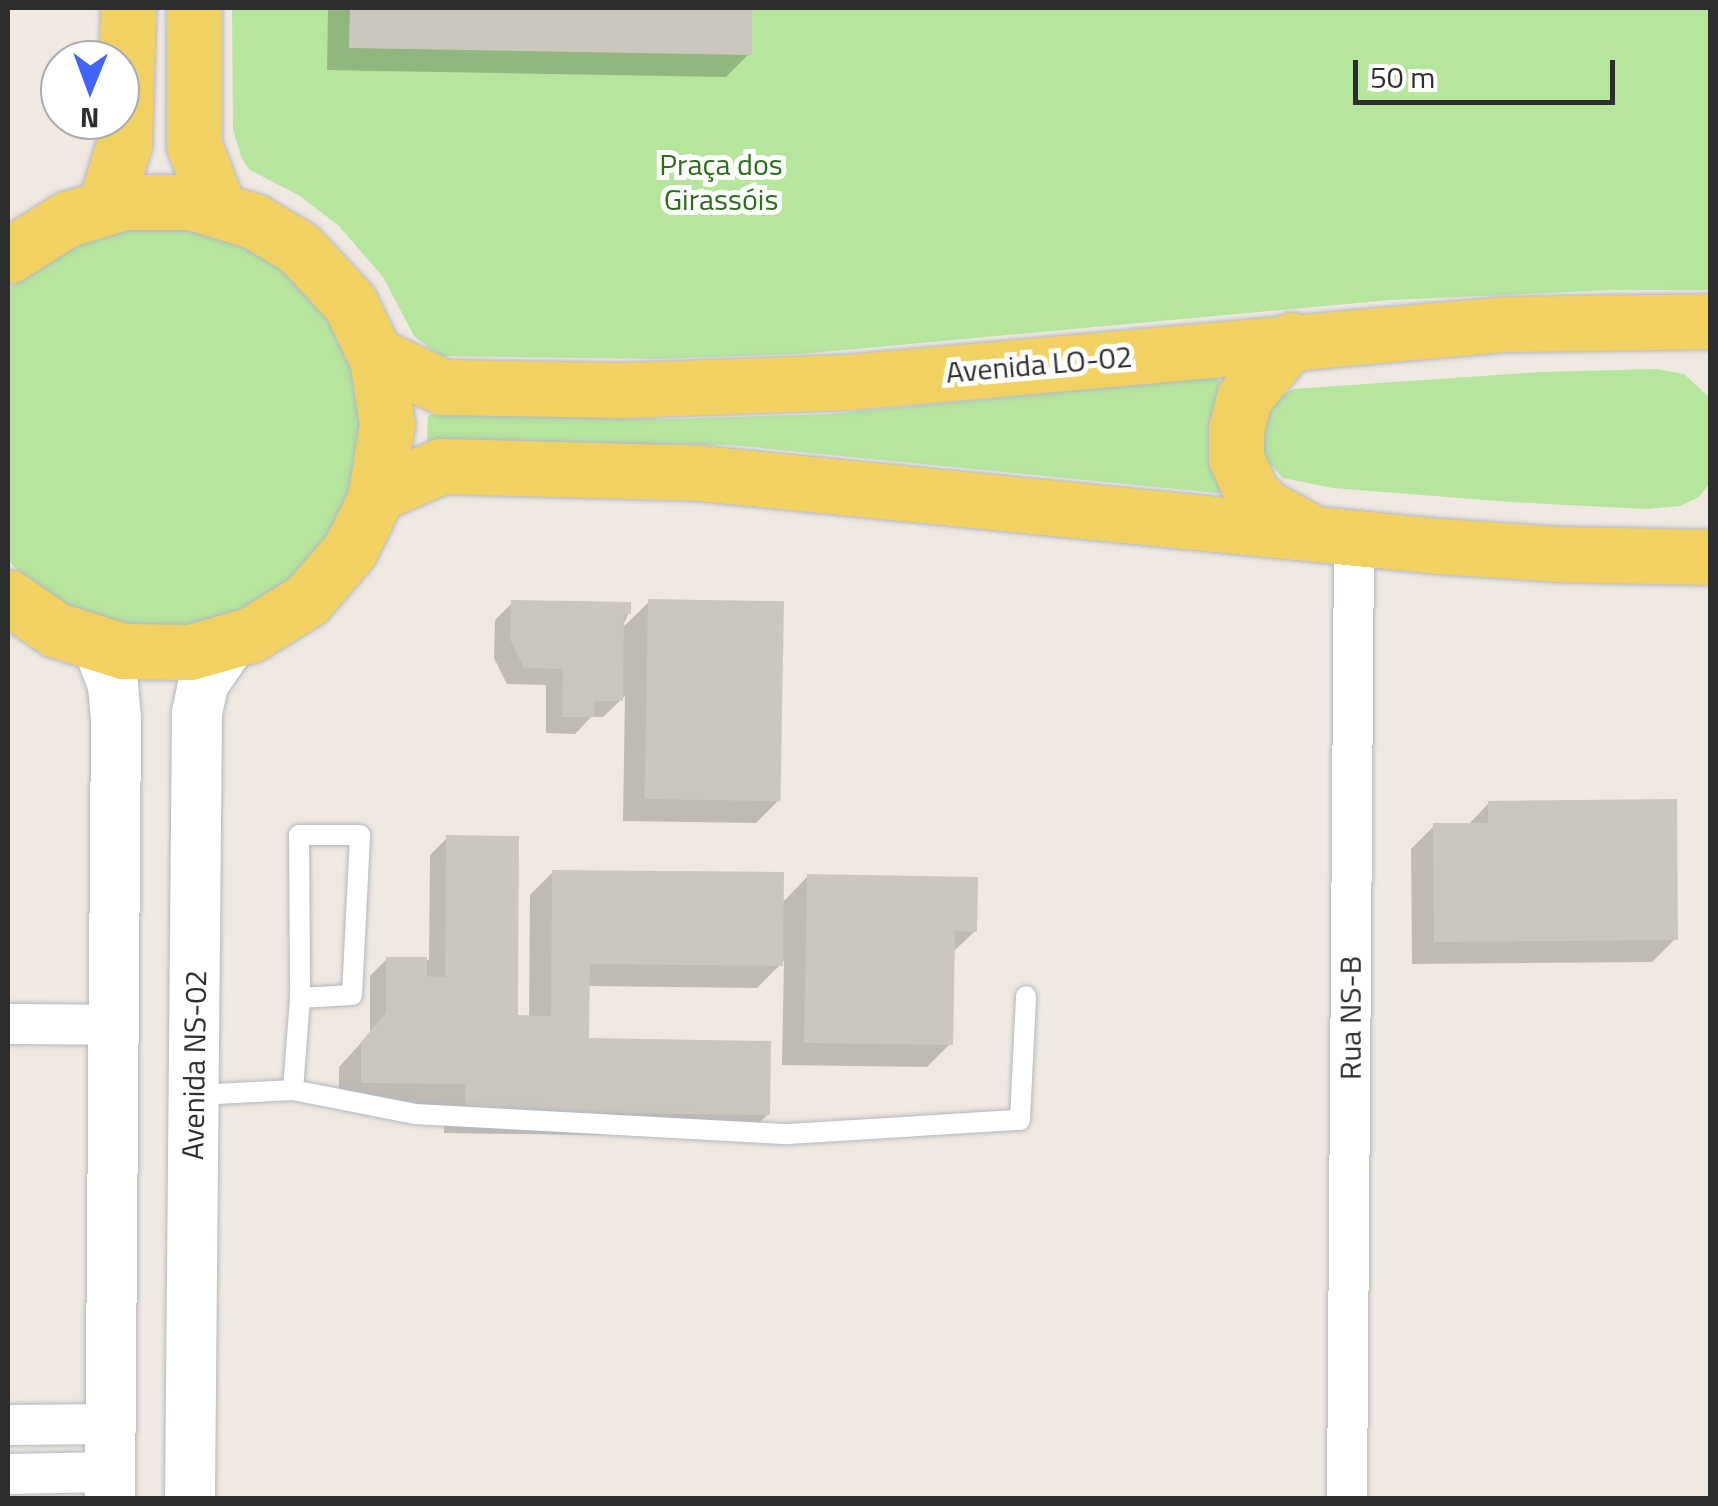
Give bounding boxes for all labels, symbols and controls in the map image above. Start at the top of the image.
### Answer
north arrow [40,40,140,140]
scale bar [1358,40,1620,102]
text: 50 m [1370,54,1435,100]
text: N [79,97,100,140]
park label: Praça dos Girassóis [659,146,783,216]
street label: Avenida LO-02 [944,338,1134,390]
street label: Rua NS-B [1332,956,1368,1080]
street label: Avenida NS-02 [174,970,214,1160]

